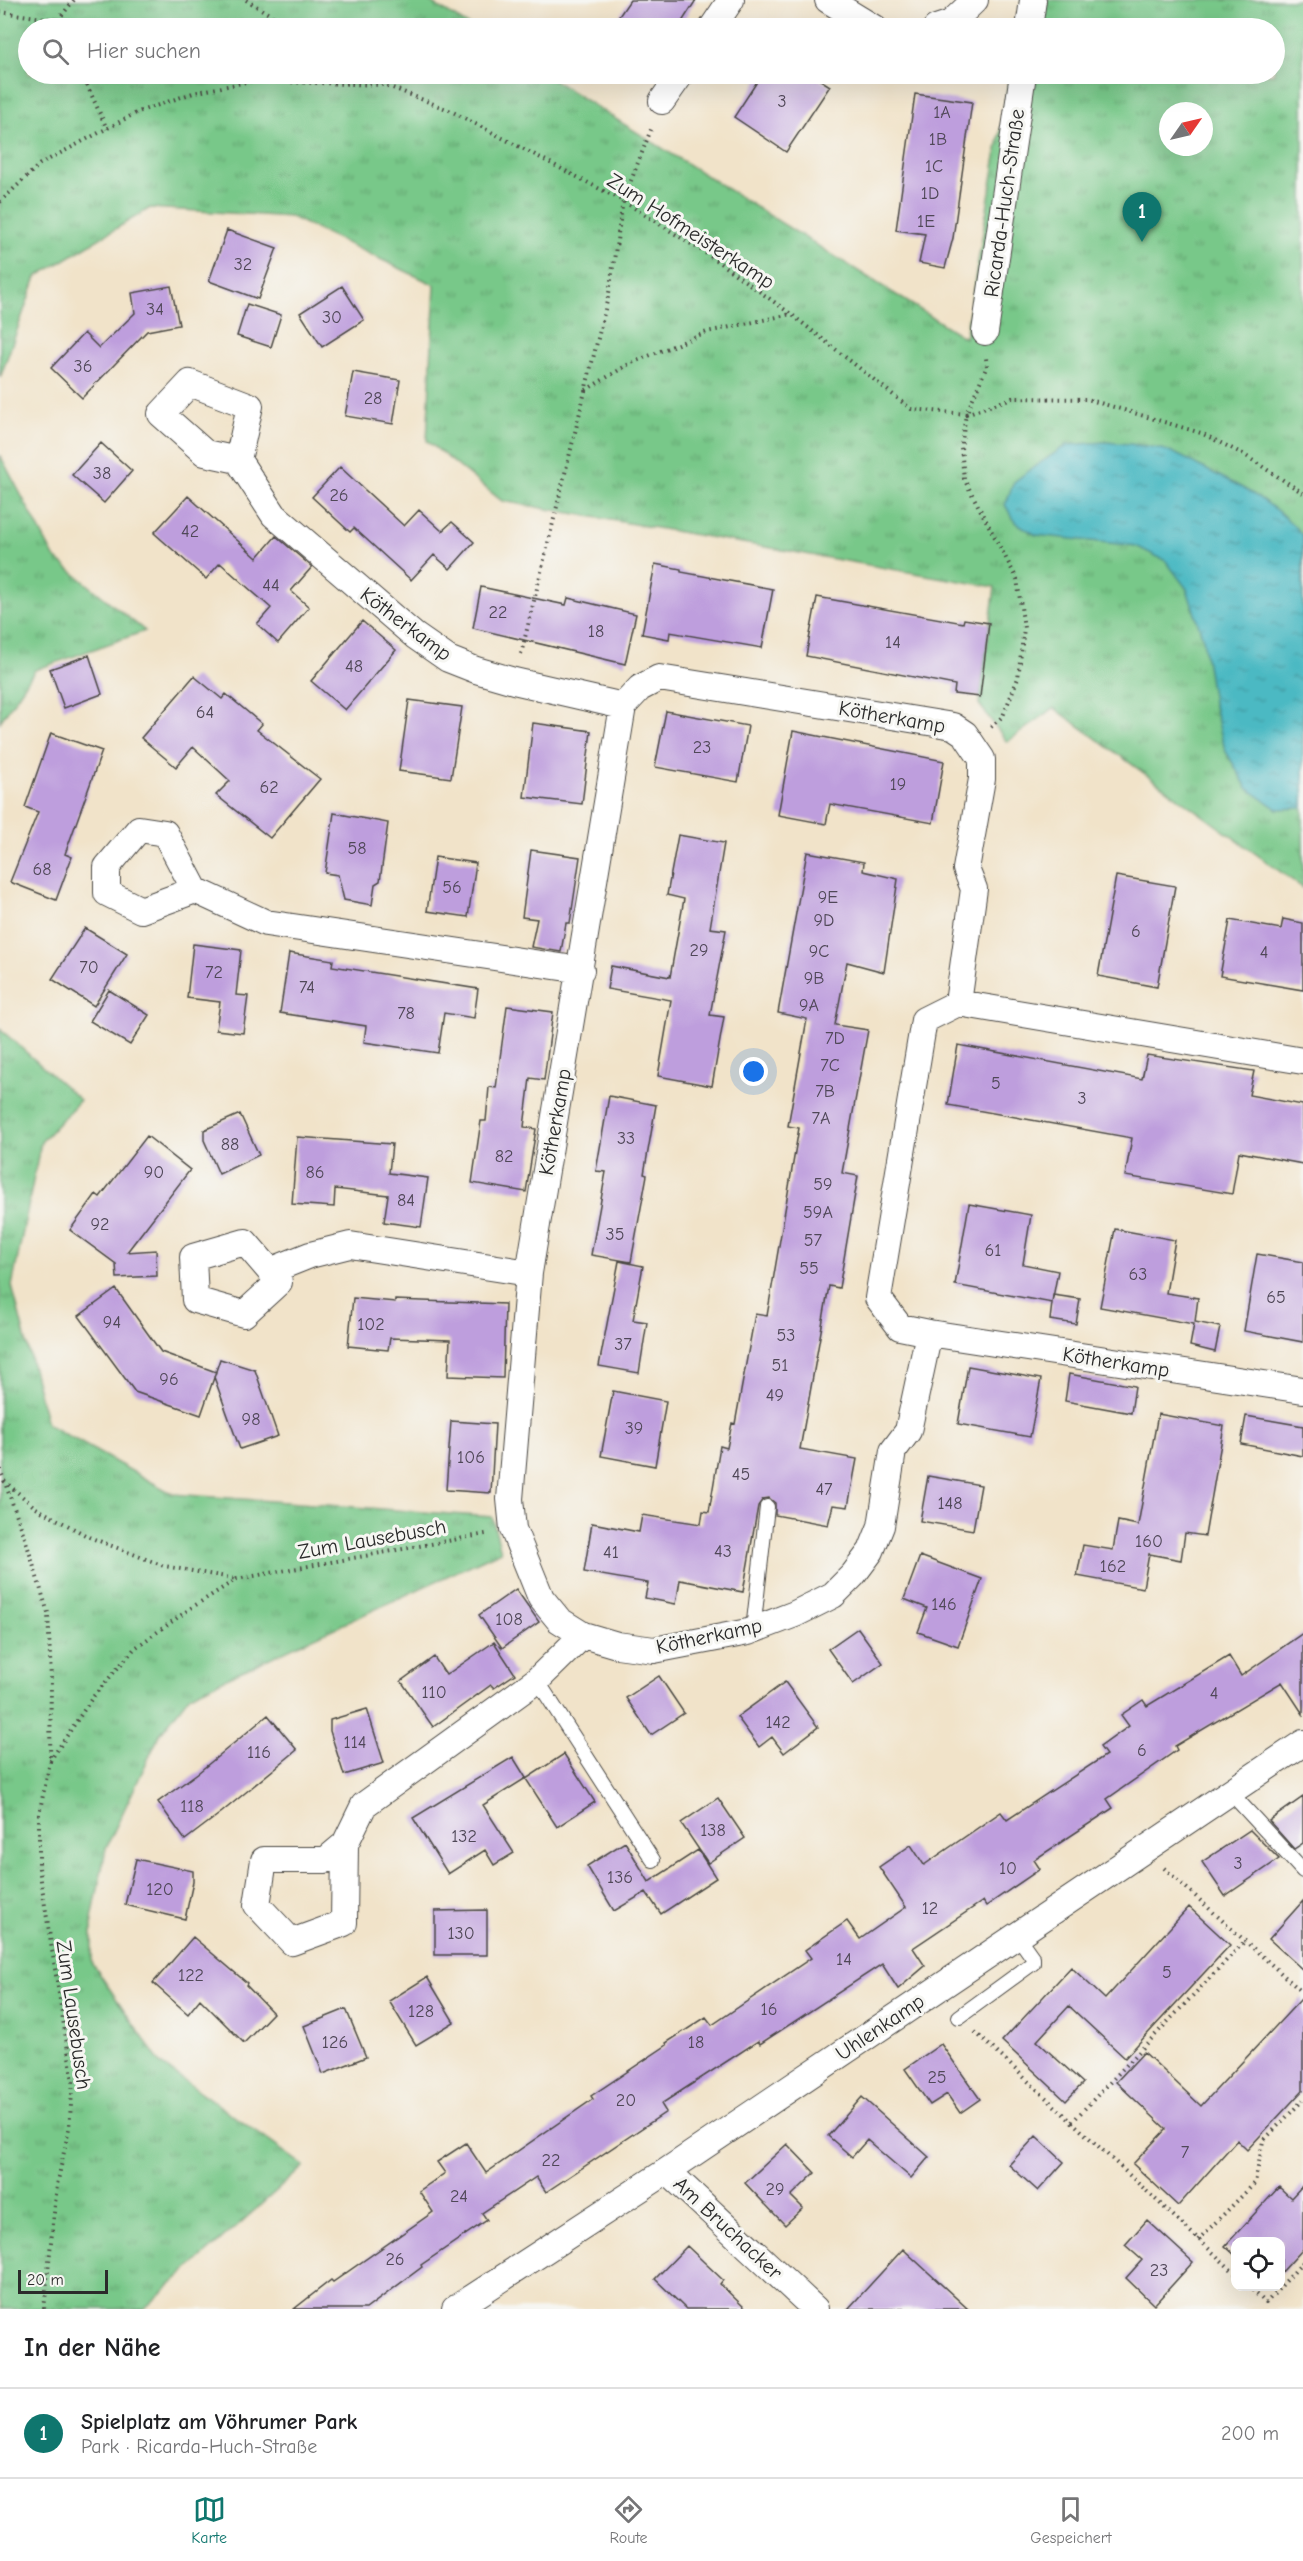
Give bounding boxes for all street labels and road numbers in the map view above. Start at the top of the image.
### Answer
street label: Ricarda-Huch-Straße [979,107,1029,299]
street label: Zum Hofmeisterkamp [603,168,779,294]
street label: Kötherkamp [356,582,456,666]
street label: Kötherkamp [837,696,947,738]
street label: Kötherkamp [534,1067,576,1177]
street label: Kötherkamp [1061,1342,1171,1382]
street label: Zum Lausebusch [296,1514,448,1564]
street label: Kötherkamp [654,1613,764,1659]
street label: Zum Lausebusch [52,1939,96,2091]
street label: Uhlenkamp [831,1989,929,2065]
street label: Am Bruchacker [669,2172,788,2285]

